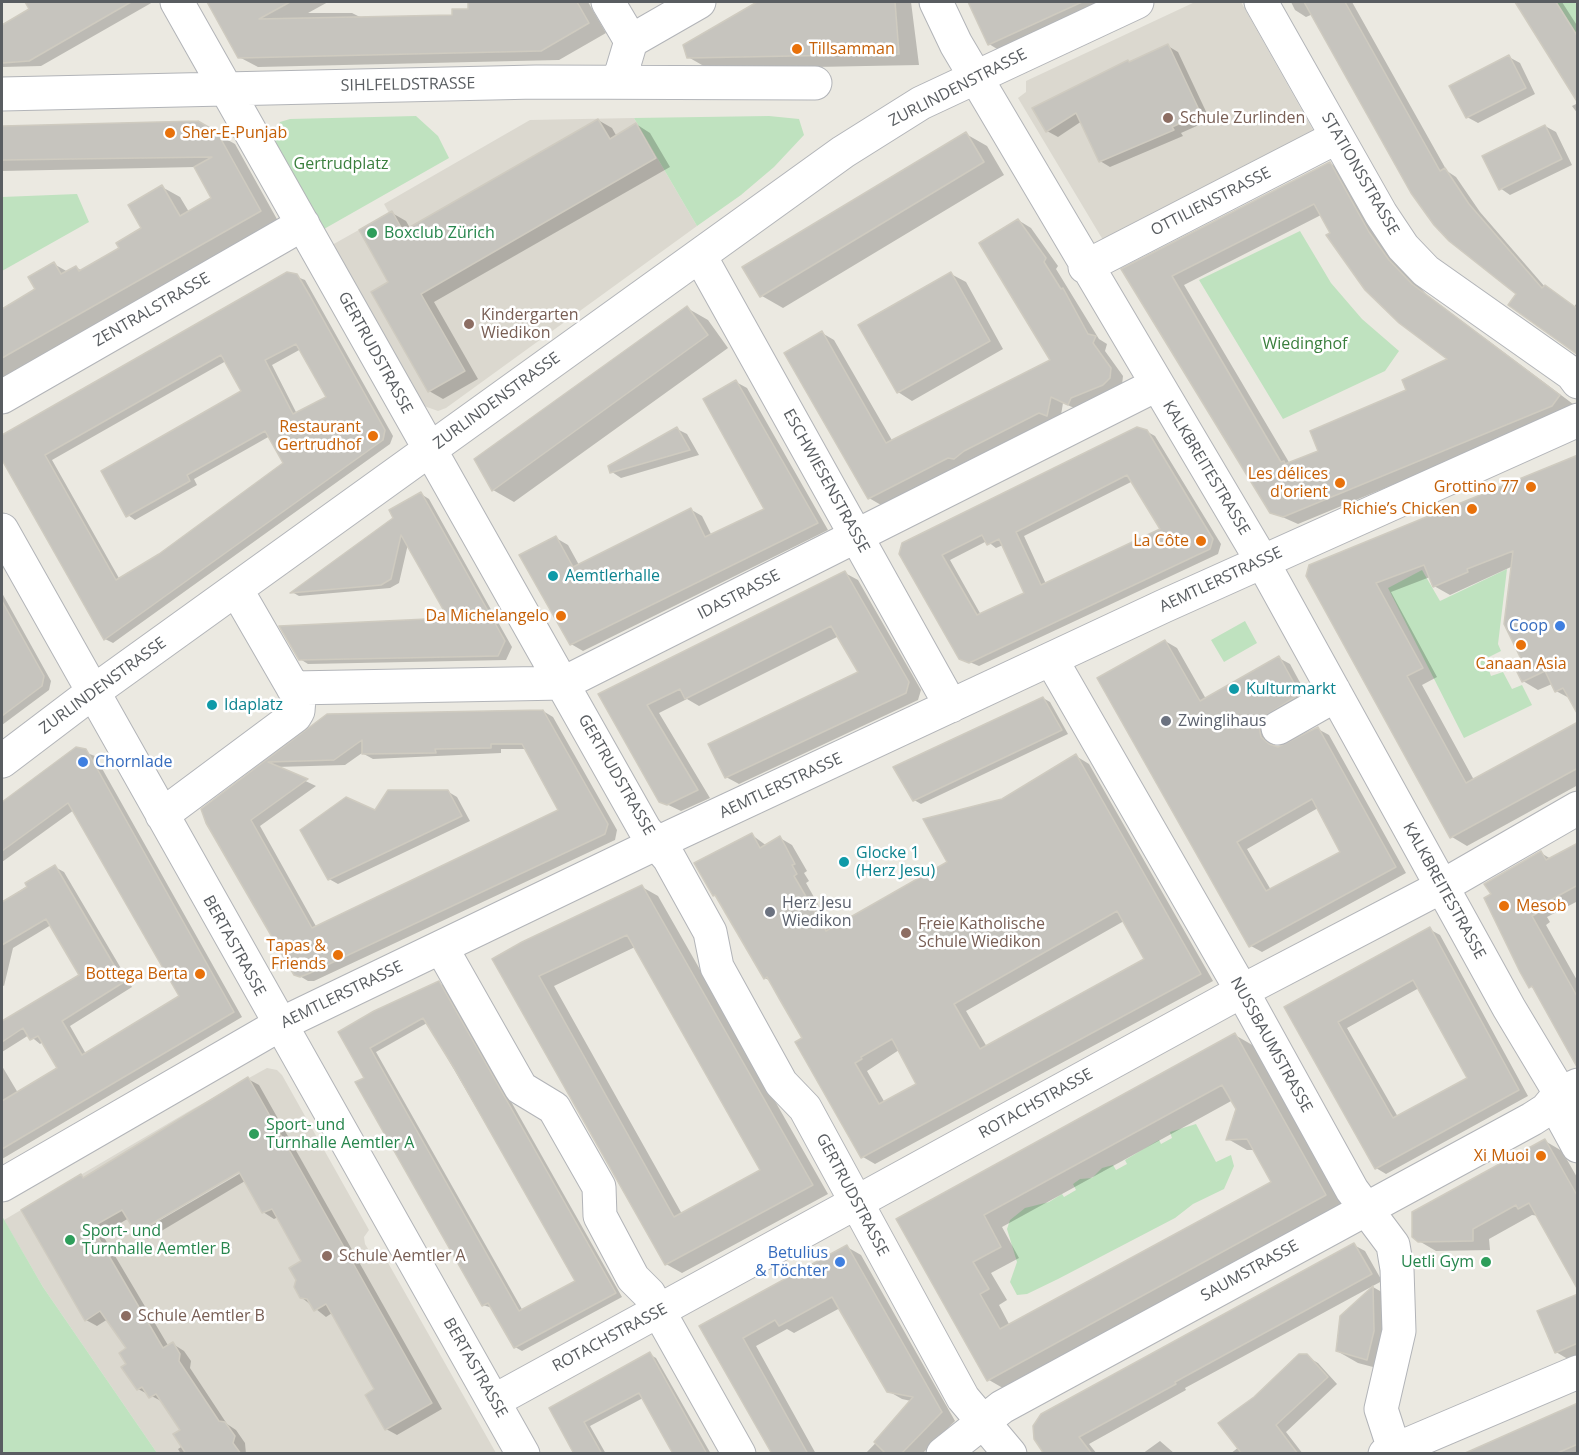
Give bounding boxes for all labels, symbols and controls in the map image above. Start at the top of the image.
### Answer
place label: Tillsamman [809,39,895,59]
marker: Tillsamman [790,42,804,56]
street label: ZURLINDENSTRASSE [886,45,1030,131]
street label: SIHLFELDSTRASSE [341,74,475,96]
place label: Schule Zurlinden [1180,108,1305,128]
street label: STATIONSSTRASSE [1317,109,1403,239]
marker: Schule Zurlinden [1161,111,1175,125]
place label: Sher-E-Punjab [182,123,287,143]
marker: Sher-E-Punjab [163,126,177,140]
park label: Gertrudplatz [294,154,388,174]
street label: OTTILIENSTRASSE [1148,163,1274,241]
place label: Boxclub Zürich [384,223,495,243]
marker: Boxclub Zürich [365,226,379,240]
street label: ZENTRALSTRASSE [90,269,214,351]
street label: GERTRUDSTRASSE [334,289,416,417]
place label: Kindergarten Wiedikon [481,305,579,343]
marker: Kindergarten Wiedikon [462,317,476,331]
park label: Wiedinghof [1263,334,1347,354]
street label: ZURLINDENSTRASSE [430,349,564,453]
street label: KALKBREITESTRASSE [1158,397,1254,539]
street label: ESCHWIESENSTRASSE [778,406,874,556]
place label: Restaurant Gertrudhof [277,417,361,455]
marker: Restaurant Gertrudhof [366,429,380,443]
place label: Les délices d'orient [1248,464,1328,502]
marker: Les délices d'orient [1333,476,1347,490]
place label: Grottino 77 [1434,477,1519,497]
marker: Grottino 77 [1524,480,1538,494]
place label: Richie’s Chicken [1342,499,1460,519]
marker: Richie’s Chicken [1465,502,1479,516]
place label: La Côte [1133,531,1189,551]
marker: La Côte [1194,534,1208,548]
street label: AEMTLERSTRASSE [1157,543,1285,617]
place label: Aemtlerhalle [565,566,660,586]
street label: IDASTRASSE [694,566,784,624]
marker: Aemtlerhalle [546,569,560,583]
place label: Da Michelangelo [425,606,549,626]
marker: Da Michelangelo [554,609,568,623]
place label: Coop [1509,616,1548,636]
marker: Coop [1553,619,1567,633]
street label: ZURLINDENSTRASSE [36,634,170,738]
marker: Canaan Asia [1514,638,1528,652]
place label: Canaan Asia [1475,654,1567,674]
place label: Kulturmarkt [1246,679,1336,699]
marker: Kulturmarkt [1227,682,1241,696]
place label: Idaplatz [224,695,283,715]
marker: Idaplatz [205,698,219,712]
street label: GERTRUDSTRASSE [574,711,658,839]
place label: Zwinglihaus [1178,711,1266,731]
marker: Zwinglihaus [1159,714,1173,728]
street label: AEMTLERSTRASSE [717,749,845,823]
place label: Chornlade [95,752,173,772]
marker: Chornlade [76,755,90,769]
street label: KALKBREITESTRASSE [1398,819,1490,963]
place label: Glocke 1 (Herz Jesu) [856,843,935,881]
marker: Glocke 1 (Herz Jesu) [837,855,851,869]
street label: BERTASTRASSE [198,892,270,1000]
place label: Herz Jesu Wiedikon [782,893,852,931]
place label: Mesob [1516,896,1566,916]
marker: Mesob [1497,899,1511,913]
marker: Herz Jesu Wiedikon [763,905,777,919]
place label: Freie Katholische Schule Wiedikon [918,914,1045,952]
marker: Freie Katholische Schule Wiedikon [899,926,913,940]
place label: Tapas & Friends [266,936,326,974]
marker: Tapas & Friends [331,948,345,962]
street label: AEMTLERSTRASSE [278,957,406,1033]
place label: Bottega Berta [85,964,188,984]
marker: Bottega Berta [193,967,207,981]
street label: NUSSBAUMSTRASSE [1226,974,1316,1116]
street label: ROTACHSTRASSE [976,1065,1096,1143]
place label: Sport- und Turnhalle Aemtler A [266,1115,414,1153]
marker: Sport- und Turnhalle Aemtler A [247,1127,261,1141]
street label: GERTRUDSTRASSE [812,1130,892,1260]
place label: Xi Muoi [1474,1146,1529,1166]
marker: Xi Muoi [1534,1149,1548,1163]
place label: Sport- und Turnhalle Aemtler B [82,1221,231,1259]
marker: Sport- und Turnhalle Aemtler B [63,1233,77,1247]
street label: SAUMSTRASSE [1198,1236,1302,1306]
place label: Betulius & Töchter [755,1243,828,1281]
place label: Schule Aemtler A [339,1246,466,1266]
marker: Schule Aemtler A [320,1249,334,1263]
place label: Uetli Gym [1401,1252,1474,1272]
marker: Betulius & Töchter [833,1255,847,1269]
marker: Uetli Gym [1479,1255,1493,1269]
street label: ROTACHSTRASSE [549,1300,671,1376]
place label: Schule Aemtler B [138,1306,265,1326]
marker: Schule Aemtler B [119,1309,133,1323]
street label: BERTASTRASSE [439,1315,511,1421]

